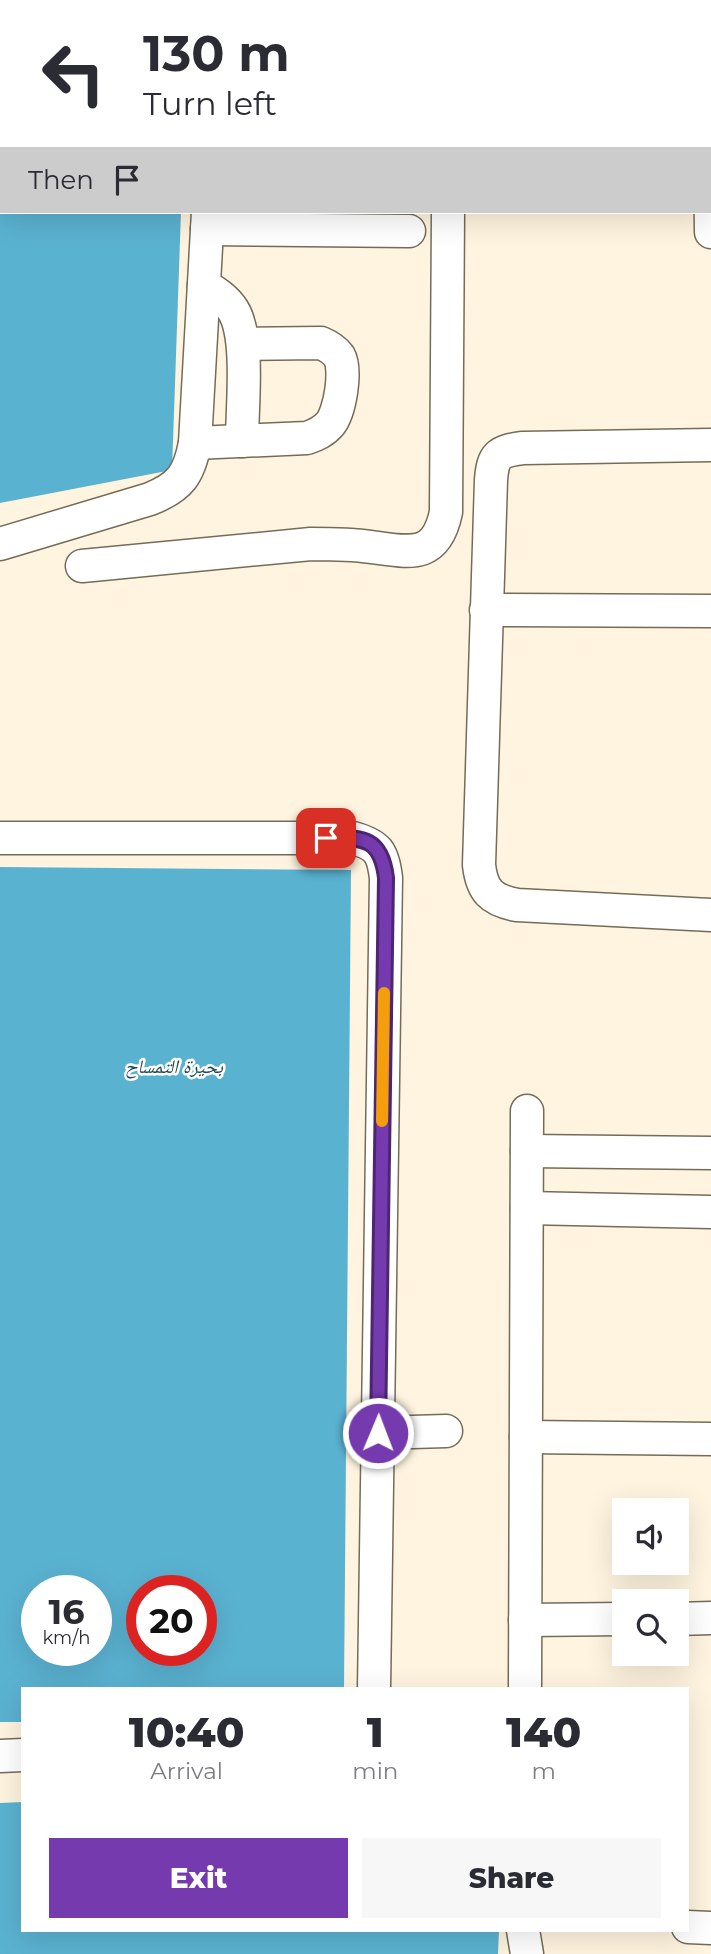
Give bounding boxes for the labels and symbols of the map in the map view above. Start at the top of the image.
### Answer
pin [296,808,356,868]
water label: بحيرة التمساح [125,1055,224,1079]
position arrow [341,1396,415,1470]
speed limit sign: 20 [126,1575,217,1666]

